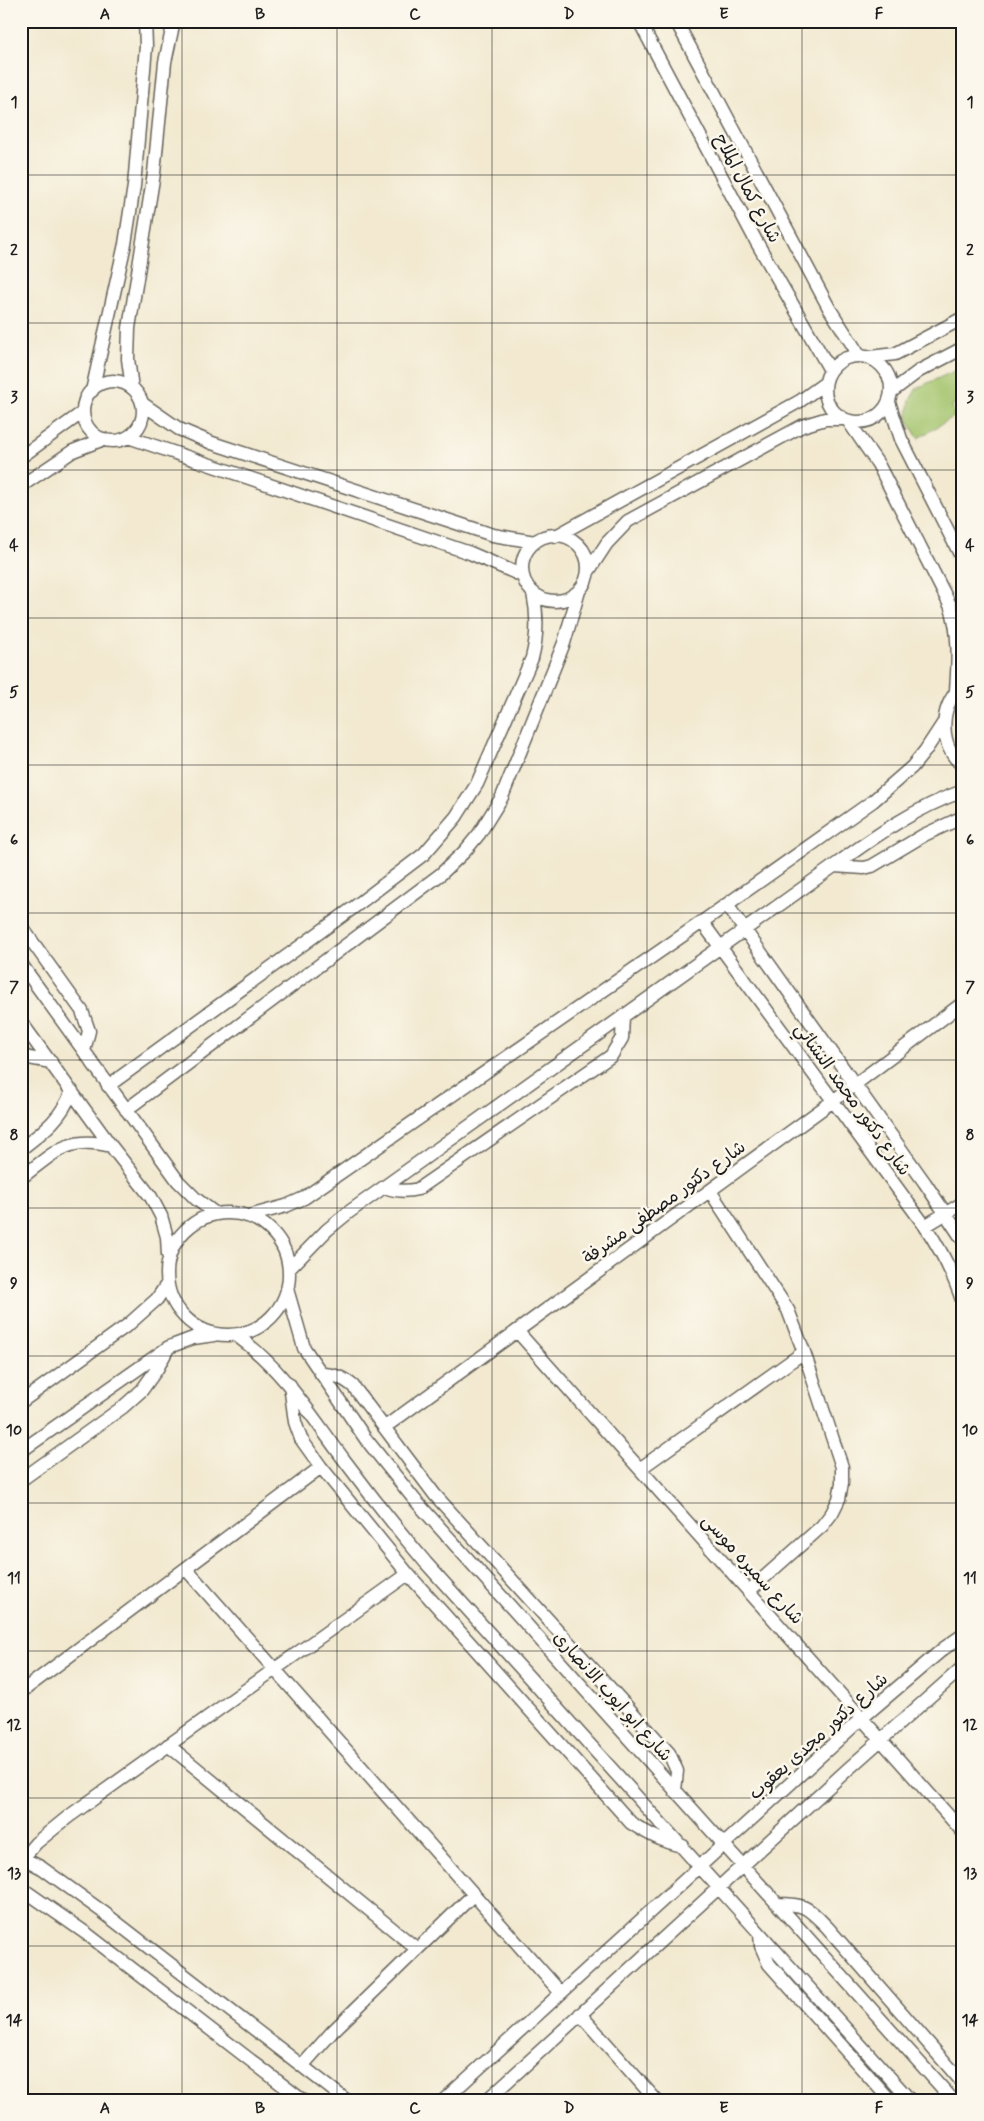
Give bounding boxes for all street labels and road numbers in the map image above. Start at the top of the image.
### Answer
street label: شارع كمال الملاح [708,130,786,247]
street label: شارع دكتور محمد النشائي [786,1018,916,1183]
street label: شارع دكتور مصطفى مشرفة [578,1135,751,1270]
street label: شارع سميره موسى [696,1509,808,1630]
street label: شارع ابو ايوب الانصارى [547,1626,677,1767]
street label: شارع دكتور مجدى يعقوب [744,1668,894,1806]

